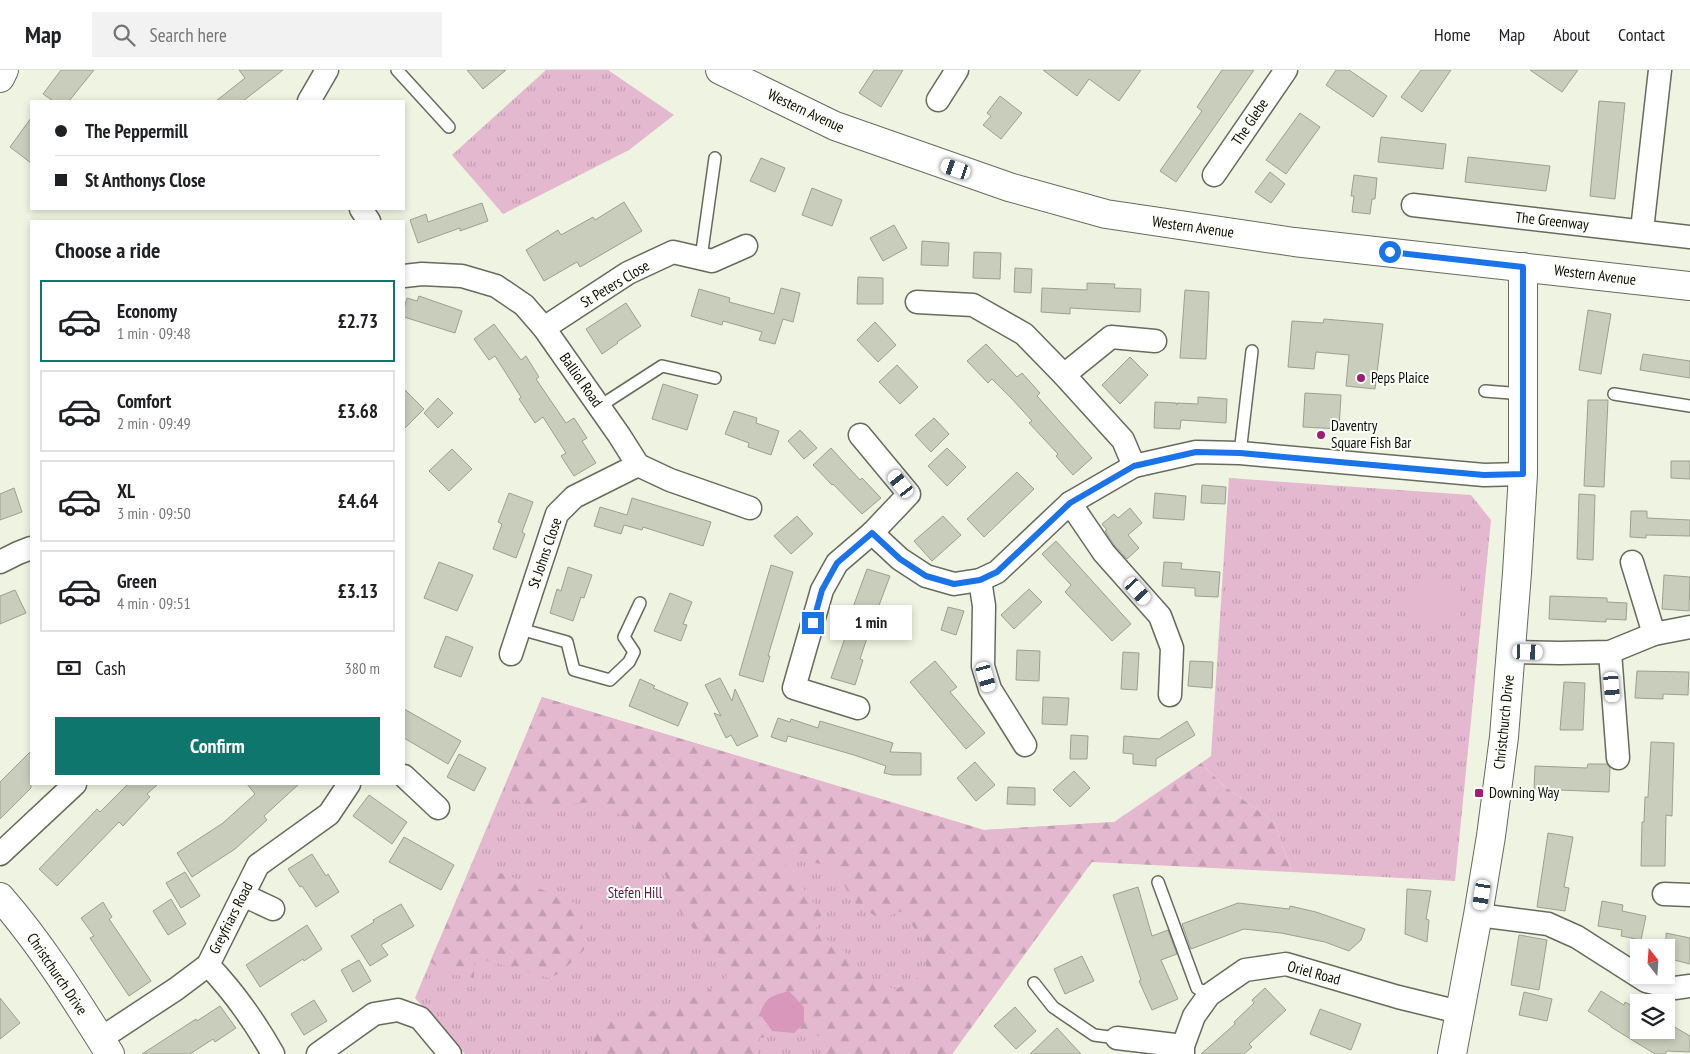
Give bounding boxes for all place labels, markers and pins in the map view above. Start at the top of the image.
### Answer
place label: Peps Plaice [1371,368,1429,387]
marker: Peps Plaice [1355,372,1367,384]
place label: Daventry Square Fish Bar [1331,416,1412,452]
marker: Daventry Square Fish Bar [1315,429,1327,441]
place label: Downing Way [1489,783,1559,802]
marker: Downing Way [1473,787,1485,799]

